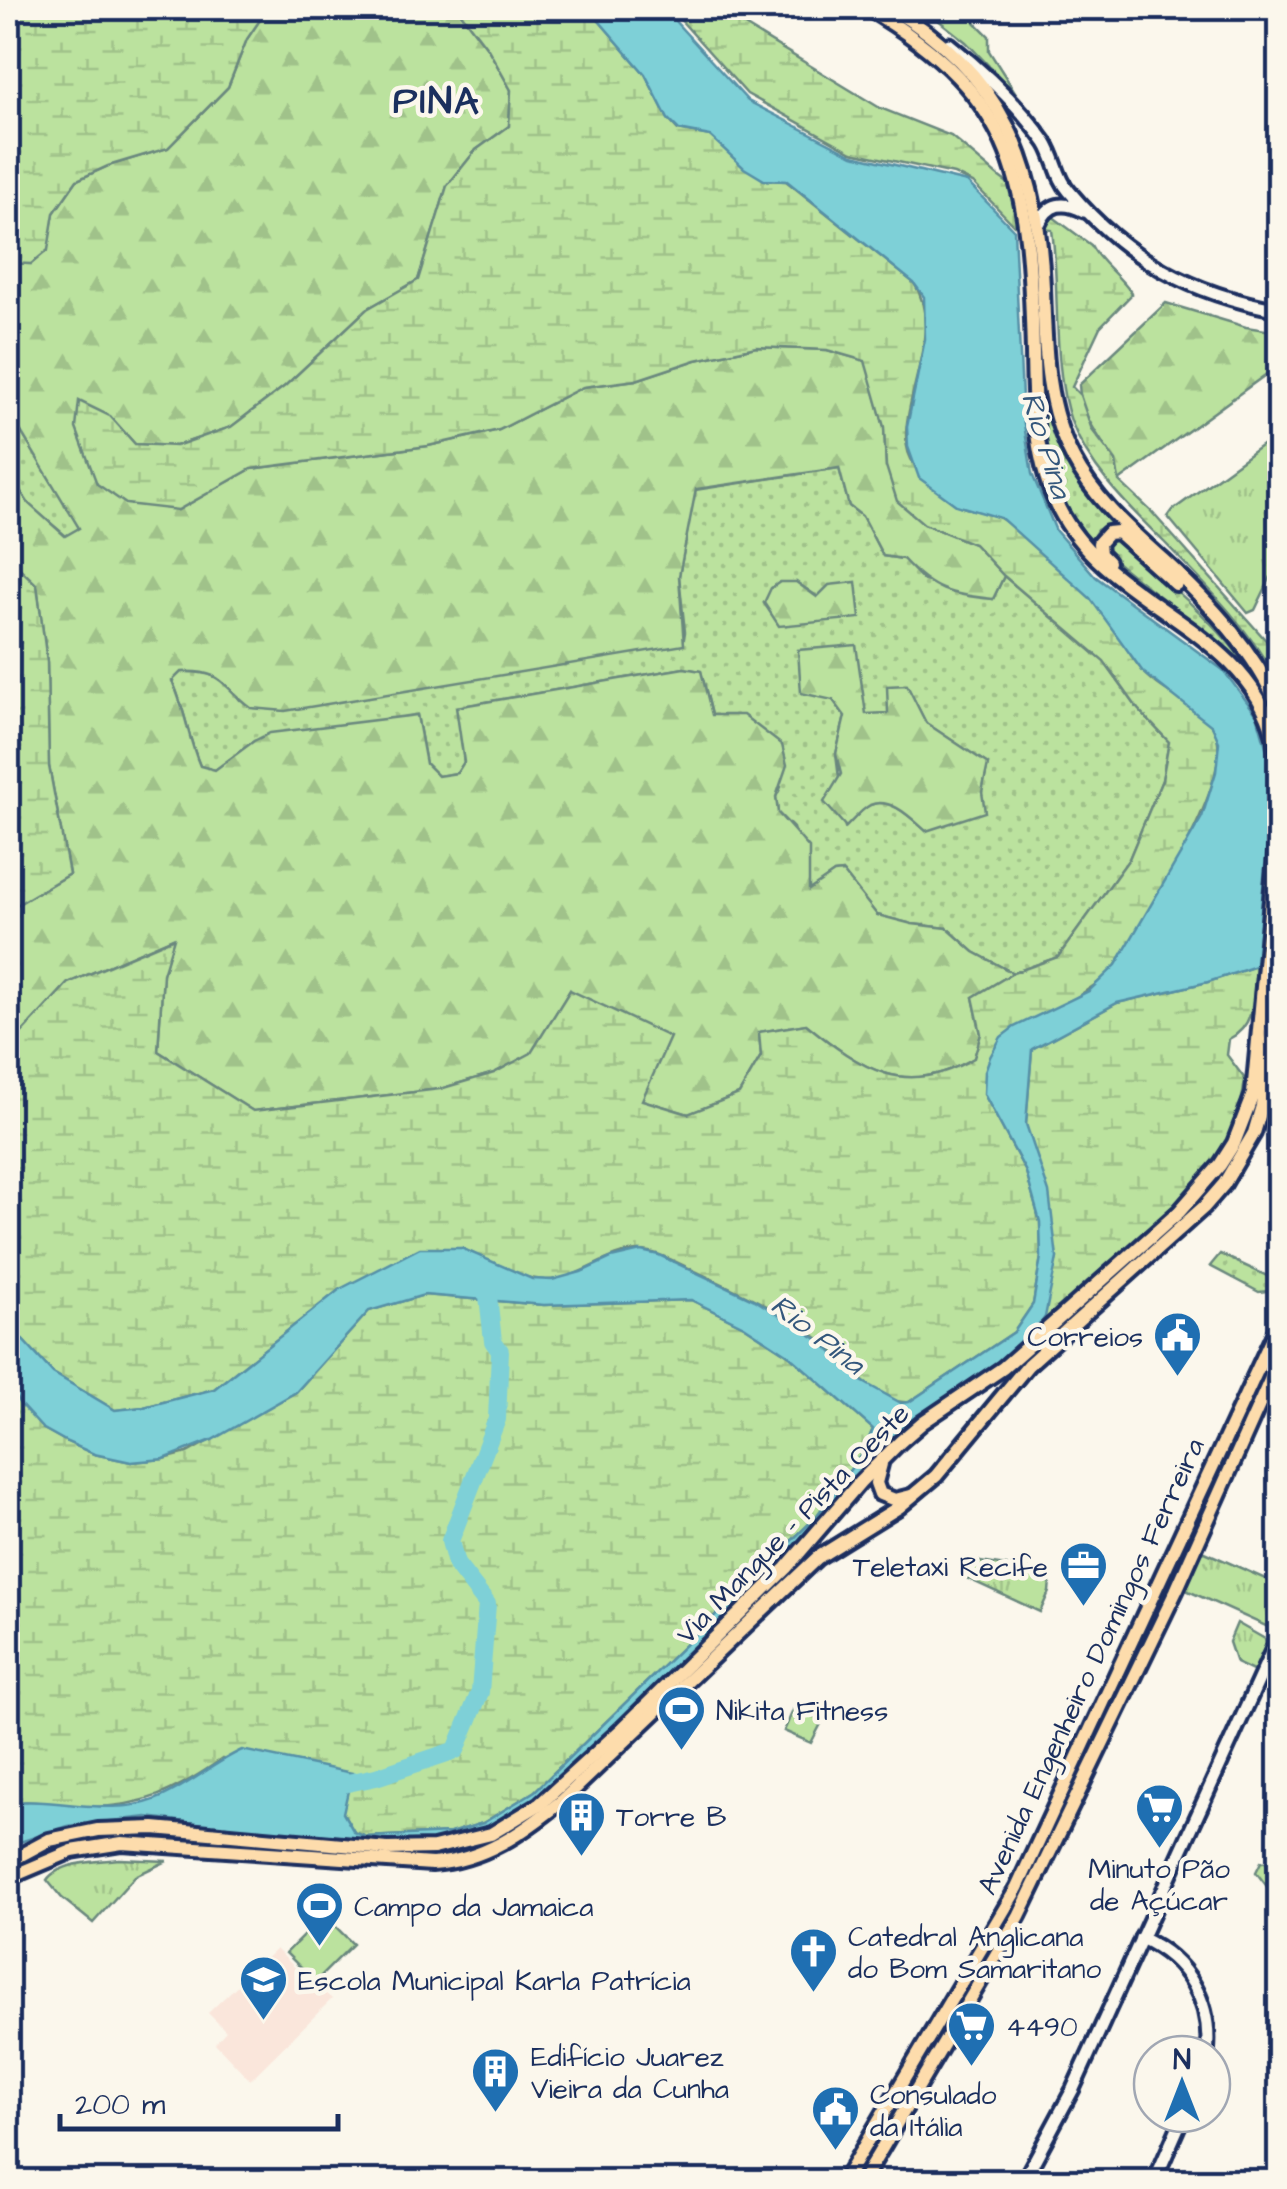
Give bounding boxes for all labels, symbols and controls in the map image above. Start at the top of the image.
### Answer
district label: PINA [393,76,481,128]
water label: Rio Pina [1010,387,1083,505]
water label: Rio Pina [762,1285,875,1386]
public building icon: Correios [1152,1310,1204,1378]
place label: Correios [1027,1318,1143,1357]
street label: Via Mangue - Pista Oeste [668,1395,919,1654]
street label: Avenida Engenheiro Domingos Ferreira [968,1432,1215,1902]
office icon: Teletaxi Recife [1057,1540,1109,1608]
place label: Teletaxi Recife [853,1548,1048,1587]
sports icon: Nikita Fitness [655,1684,707,1752]
place label: Nikita Fitness [716,1692,888,1731]
supermarket icon: Minuto Pão de Açúcar [1133,1782,1185,1850]
building icon: Torre B [555,1790,607,1858]
place label: Torre B [616,1798,726,1837]
place label: Minuto Pão de Açúcar [1088,1850,1230,1921]
sports icon: Campo da Jamaica [293,1880,345,1948]
place label: Campo da Jamaica [354,1888,594,1927]
place label: Catedral Anglicana do Bom Samaritano [848,1918,1102,1989]
church icon: Catedral Anglicana do Bom Samaritano [787,1926,839,1994]
school or university icon: Escola Municipal Karla Patrícia [237,1954,289,2022]
place label: Escola Municipal Karla Patrícia [298,1962,691,2001]
supermarket icon: 4490 [945,2000,997,2068]
place label: 4490 [1006,2008,1078,2047]
north arrow [1132,2034,1232,2134]
place label: Edifício Juarez Vieira da Cunha [531,2038,729,2109]
text: N [1173,2041,1191,2080]
building icon: Edifício Juarez Vieira da Cunha [470,2046,522,2114]
scale bar [60,2069,338,2131]
place label: Consulado da Itália [870,2076,997,2147]
text: 200 m [75,2084,166,2126]
public building icon: Consulado da Itália [809,2084,861,2152]

